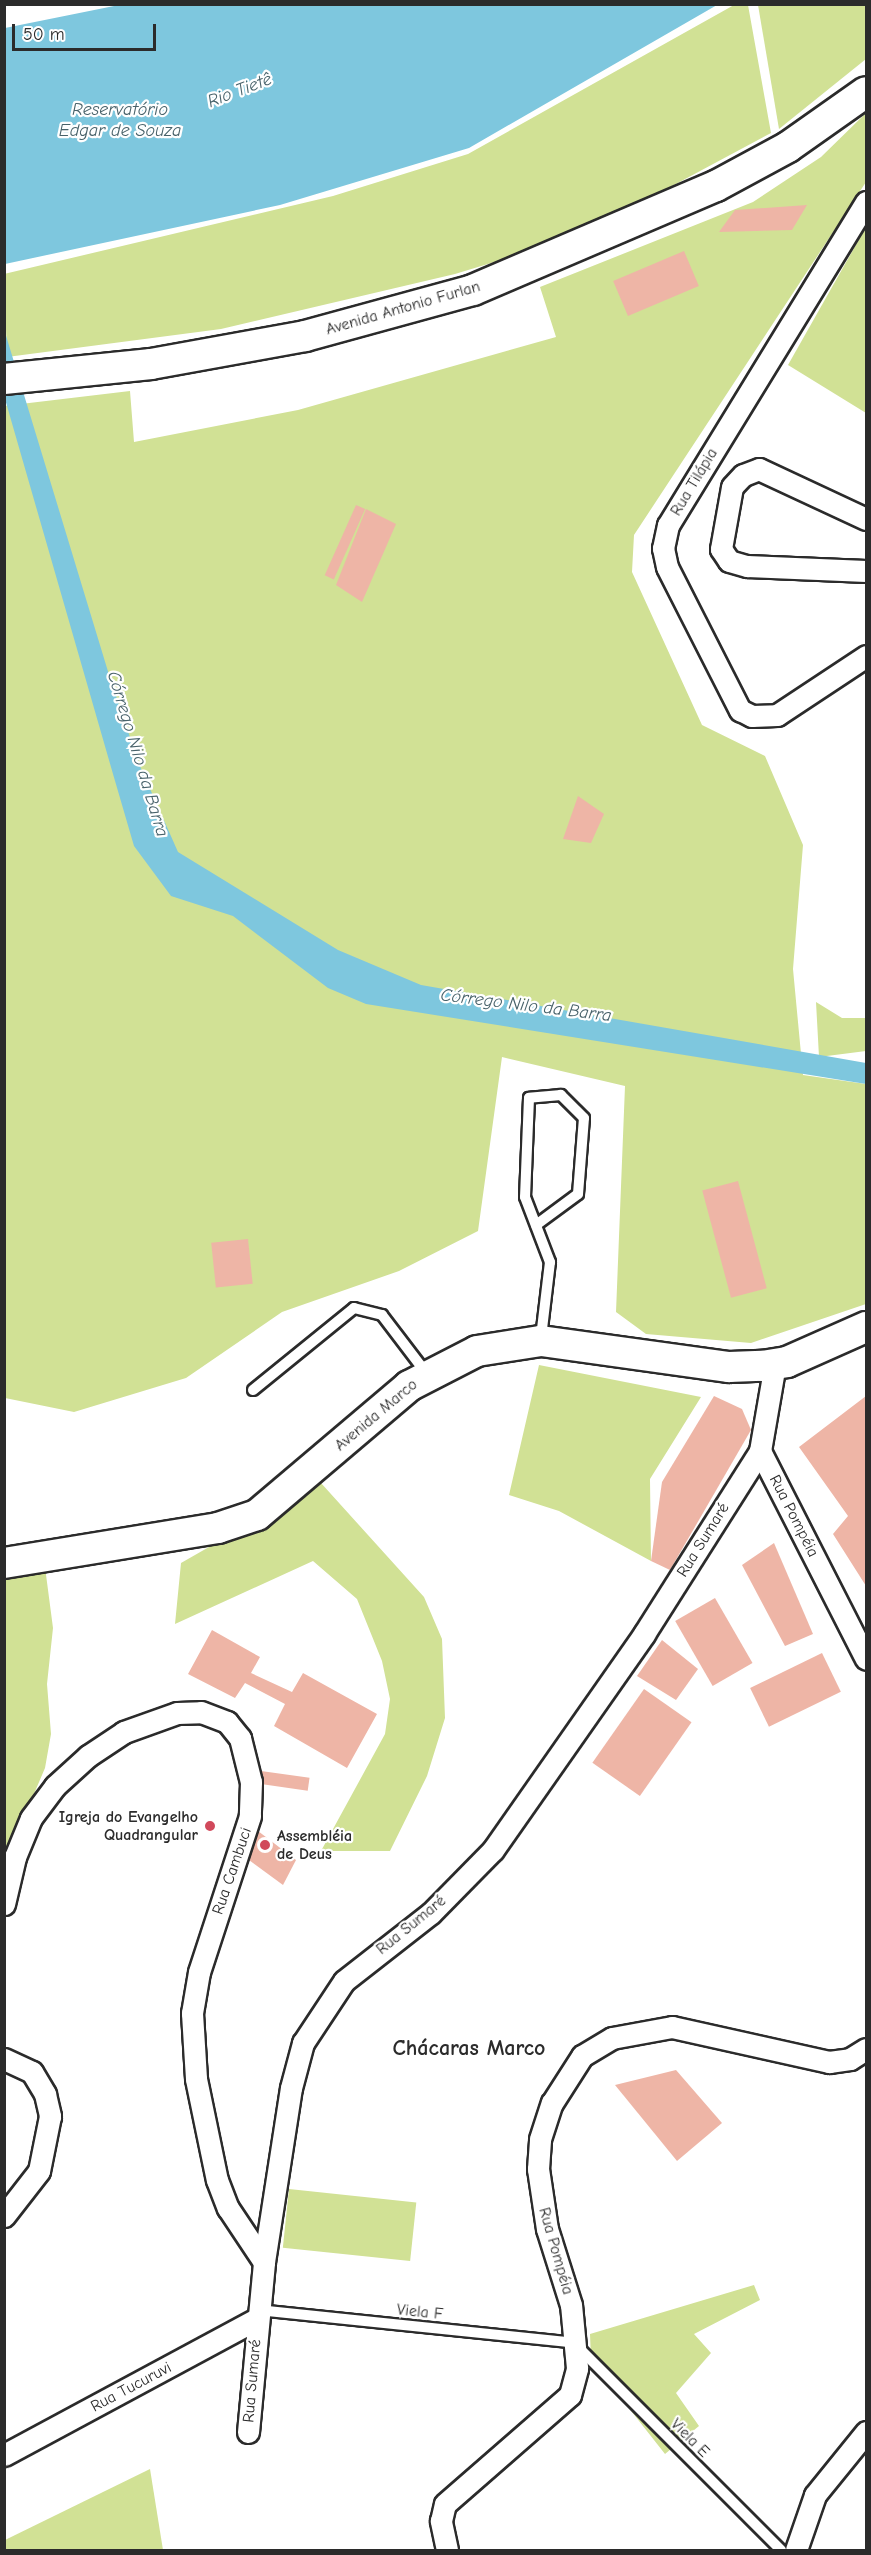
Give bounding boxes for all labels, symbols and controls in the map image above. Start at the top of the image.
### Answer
scale bar [15,12,159,50]
text: 50 m [23,24,65,45]
water label: Rio Tietê [205,69,275,113]
water label: Reservatório Edgar de Souza [59,100,181,142]
street label: Avenida Antonio Furlan [324,277,482,339]
street label: Rua Tilápia [666,445,722,519]
water label: Córrego Nilo da Barra [102,669,172,839]
water label: Córrego Nilo da Barra [439,985,613,1027]
street label: Avenida Marco [331,1375,421,1455]
street label: Rua Pompéia [765,1472,823,1560]
street label: Rua Sumaré [673,1499,733,1581]
place label: Igreja do Evangelho Quadrangular [59,1807,198,1845]
marker: Igreja do Evangelho Quadrangular [203,1819,217,1833]
street label: Rua Cambuci [208,1825,256,1917]
place label: Assembléia de Deus [277,1826,352,1864]
marker: Assembléia de Deus [258,1838,272,1852]
street label: Rua Sumaré [372,1891,450,1959]
district label: Chácaras Marco [393,2036,545,2062]
street label: Rua Pompéia [534,2205,578,2297]
street label: Viela F [396,2300,444,2324]
street label: Rua Sumaré [239,2338,265,2424]
street label: Rua Tucuruvi [87,2358,175,2416]
street label: Viela E [667,2415,713,2461]

